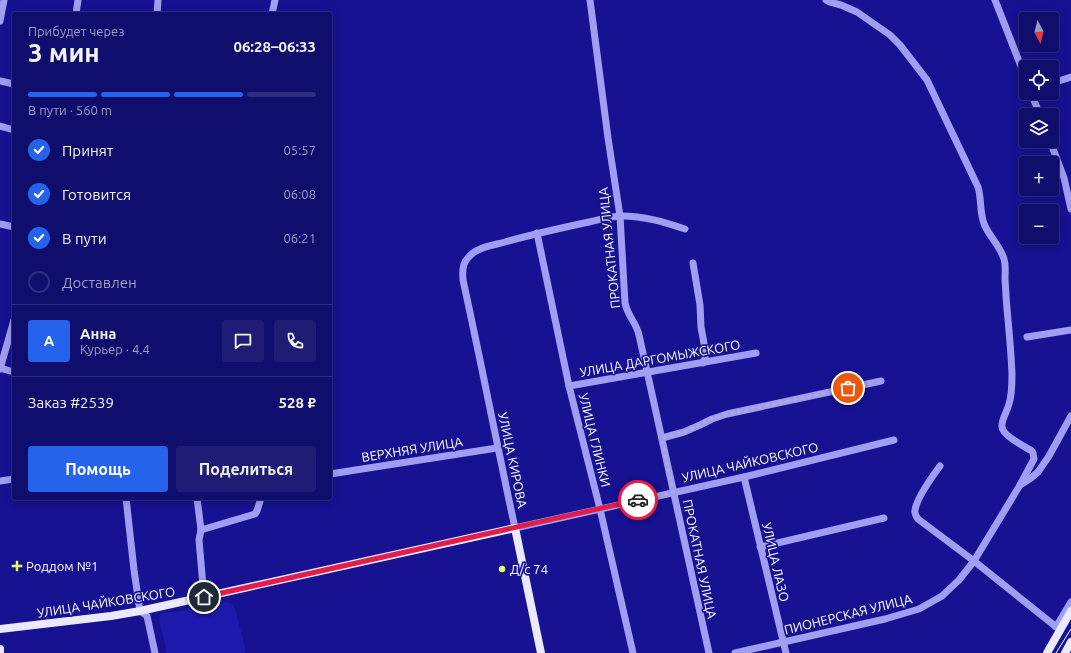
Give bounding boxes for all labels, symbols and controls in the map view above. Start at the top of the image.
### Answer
north arrow [1019,12,1059,52]
map controls [1019,12,1059,244]
text: Прибудет через [28,24,125,38]
text: 3 мин [28,38,100,67]
text: 06:28–06:33 [233,38,316,55]
button: locate [1019,60,1059,100]
text: В пути · 560 m [28,103,112,117]
button: layers [1019,108,1059,148]
icon: check [28,139,50,161]
text: Принят [62,142,114,159]
text: 05:57 [283,143,316,157]
button: + [1019,156,1059,196]
icon: check [28,183,50,205]
text: Готовится [62,186,131,203]
street label: ПРОКАТНАЯ УЛИЦА [596,186,622,309]
text: 06:08 [283,187,316,201]
button: − [1019,204,1059,244]
icon: check [28,227,50,249]
text: В пути [62,230,107,247]
text: 06:21 [283,231,316,245]
text: Доставлен [62,274,137,291]
button: chat [222,320,264,362]
button: phone [274,320,316,362]
text: Анна [80,325,116,342]
text: А [44,332,54,349]
street label: УЛИЦА ДАРГОМЫЖСКОГО [579,337,741,379]
text: Курьер · 4.4 [80,342,150,356]
pin [831,371,865,405]
icon: bag [837,377,859,399]
street label: УЛИЦА ГЛИНКИ [577,392,613,488]
text: Заказ #2539 [28,394,114,411]
text: 528 ₽ [279,394,316,411]
street label: УЛИЦА КИРОВА [496,411,530,510]
street label: ВЕРХНЯЯ УЛИЦА [360,434,464,464]
street label: УЛИЦА ЧАЙКОВСКОГО [680,439,820,485]
button: Помощь [28,446,168,492]
button: Поделиться [176,446,316,492]
courier [618,480,658,520]
icon: car [627,489,649,511]
street label: ПРОКАТНАЯ УЛИЦА [680,498,720,621]
street label: УЛИЦА ЛАЗО [760,521,792,603]
place label: Роддом №1 [26,559,98,573]
marker: Роддом №1 [11,560,23,572]
place label: Д/с 74 [510,562,548,576]
marker: Д/с 74 [497,564,507,574]
pin [187,580,221,614]
street label: УЛИЦА ЧАЙКОВСКОГО [36,584,176,620]
icon: home [193,586,215,608]
street label: ПИОНЕРСКАЯ УЛИЦА [783,591,914,637]

